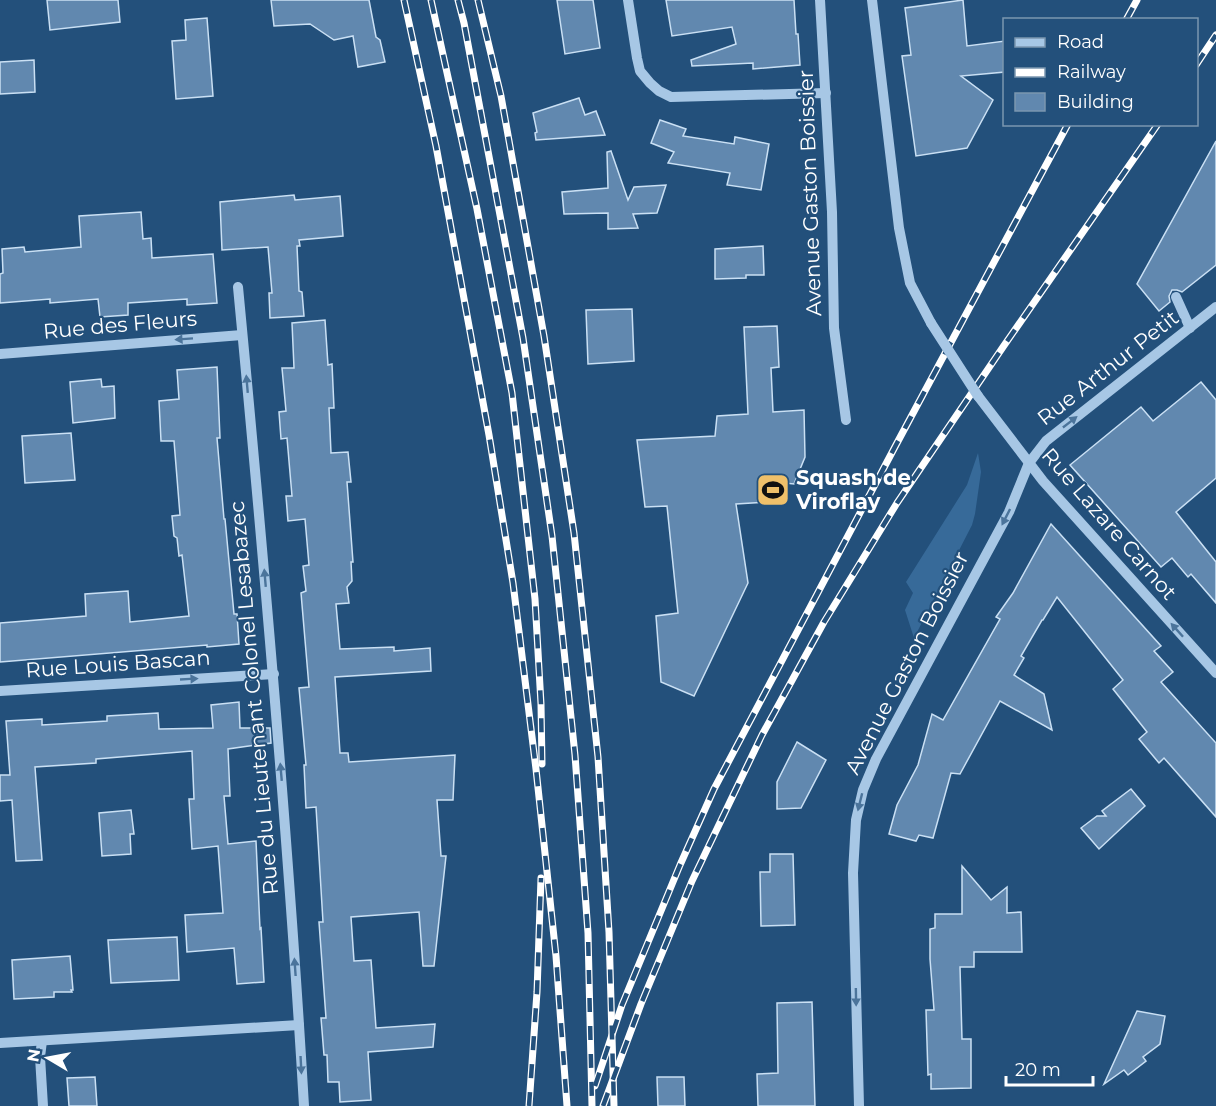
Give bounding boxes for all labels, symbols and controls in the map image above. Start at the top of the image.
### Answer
legend [1003,18,1198,126]
text: Road [1057,31,1104,53]
text: Railway [1057,61,1126,83]
street label: Avenue Gaston Boissier [793,69,826,317]
text: Building [1057,91,1134,113]
street label: Rue des Fleurs [42,305,198,344]
street label: Rue Arthur Petit [1032,305,1183,430]
one-way arrow [175,334,194,344]
one-way arrow [242,374,252,393]
one-way arrow [1062,416,1078,429]
street label: Rue Lazare Carnot [1037,443,1182,605]
place label: Squash de Viroflay [795,465,911,514]
sports icon: Squash de Viroflay [755,472,791,508]
street label: Rue du Lieutenant Colonel Lesabazec [224,500,283,896]
one-way arrow [1001,508,1011,526]
street label: Avenue Gaston Boissier [839,547,974,778]
one-way arrow [260,568,270,587]
one-way arrow [1171,623,1184,638]
street label: Rue Louis Bascan [25,645,211,682]
one-way arrow [179,674,198,683]
one-way arrow [277,762,286,781]
one-way arrow [855,793,865,812]
one-way arrow [290,957,300,976]
one-way arrow [851,987,861,1006]
north arrow [18,1028,78,1088]
text: N [23,1047,44,1064]
scale bar [1006,1049,1093,1087]
one-way arrow [297,1056,306,1075]
text: 20 m [1015,1059,1061,1081]

